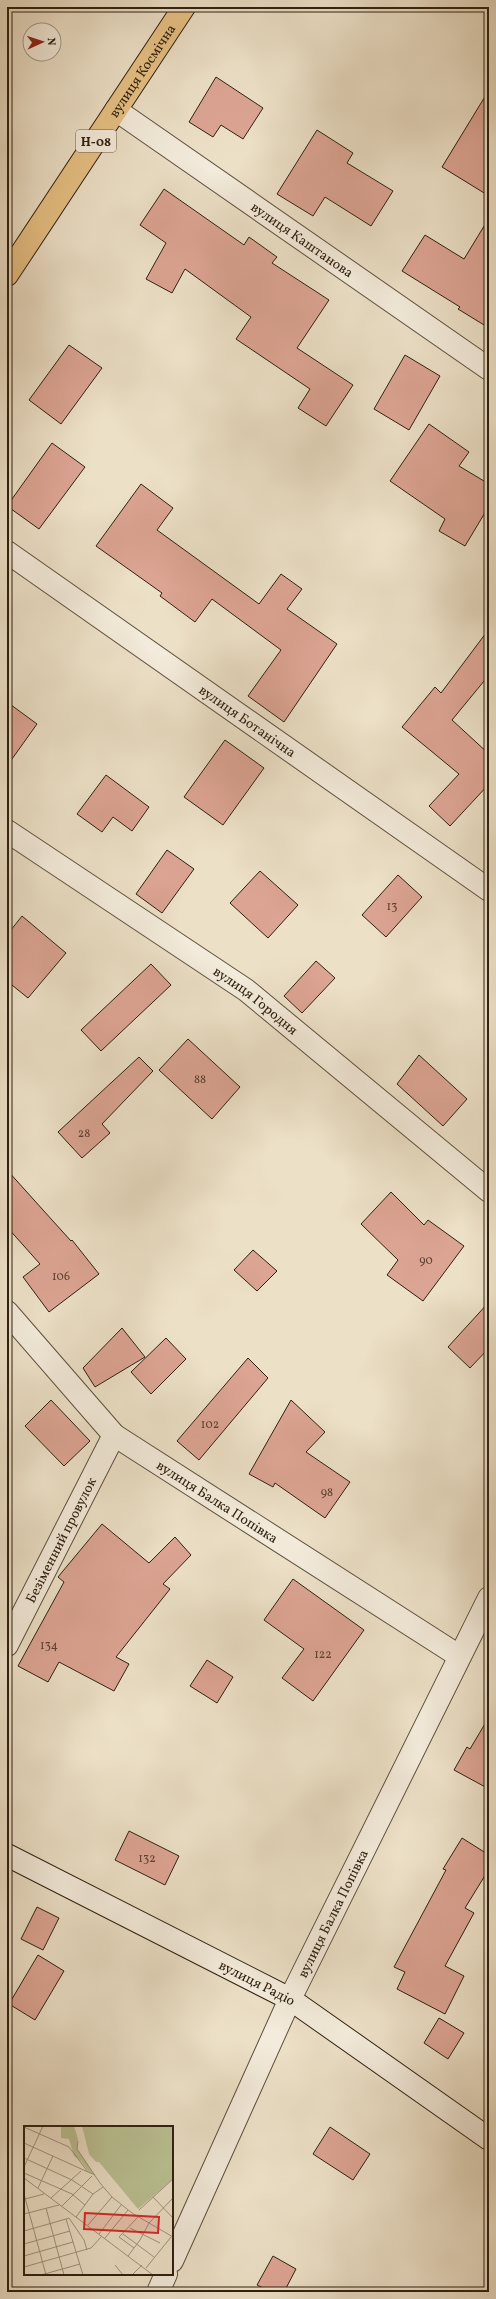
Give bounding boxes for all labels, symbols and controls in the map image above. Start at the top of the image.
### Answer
street label: вулиця Космічна [105,21,181,122]
north arrow [22,22,62,62]
text: N [43,37,58,46]
road number: Н-08 [76,130,116,152]
street label: вулиця Каштанова [247,198,357,283]
street label: вулиця Ботанічна [194,681,299,763]
house number: 13 [387,899,397,915]
street label: вулиця Городня [209,963,301,1040]
house number: 88 [194,1072,206,1088]
house number: 28 [78,1126,90,1142]
house number: 90 [419,1253,433,1269]
house number: 106 [52,1269,70,1285]
house number: 102 [201,1417,219,1433]
street label: вулиця Балка Попівка [152,1457,281,1549]
street label: Безіменний провулок [22,1474,102,1607]
house number: 98 [321,1485,333,1501]
house number: 134 [40,1638,58,1654]
house number: 122 [314,1647,332,1663]
street label: вулиця Балка Попівка [294,1847,374,1981]
house number: 132 [138,1851,156,1867]
street label: вулиця Радіо [215,1956,299,2011]
inset map [24,2126,173,2275]

